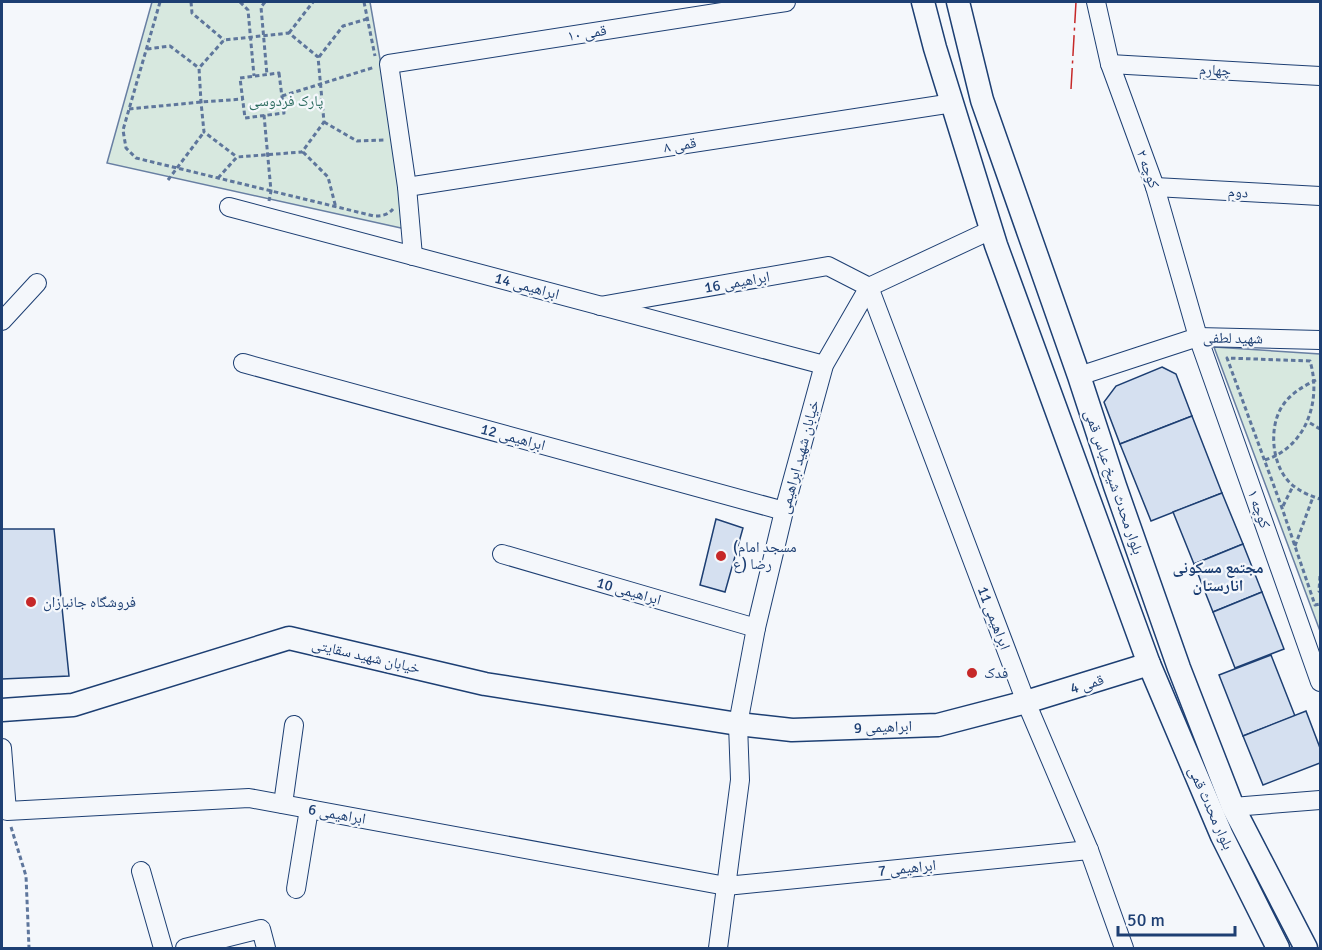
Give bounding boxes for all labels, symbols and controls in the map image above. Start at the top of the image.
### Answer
street label: قمی ۱۰ [566,21,608,46]
street label: چهارم [1198,60,1232,81]
park label: پارک فردوسی [249,92,323,111]
street label: قمی ۸ [662,134,698,157]
street label: کوچه ۲ [1133,147,1163,191]
street label: دوم [1227,182,1249,203]
street label: ابراهیمی 16 [703,267,771,298]
street label: ابراهیمی 14 [492,269,561,304]
street label: شهید لطفی [1203,328,1263,349]
street label: خیابان شهید ابراهیمی [775,398,824,516]
street label: بلوار محدث شیخ عباس قمی [1080,407,1147,557]
street label: ابراهیمی 12 [478,420,547,455]
street label: کوچه ۱ [1244,487,1274,531]
place label: (مسجد امام رضا (ع [733,538,797,574]
marker: (مسجد امام رضا (ع [714,549,728,563]
district label: مجتمع مسکونی انارستان [1172,558,1264,596]
street label: ابراهیمی 10 [594,573,663,610]
street label: ابراهیمی 11 [973,584,1014,653]
place label: فروشگاه جانبازان [43,593,136,612]
marker: فروشگاه جانبازان [24,595,38,609]
street label: خیابان شهید سقایتی [310,635,422,678]
place label: فدک [984,664,1008,682]
marker: فدک [965,666,979,680]
street label: قمی 4 [1068,670,1106,699]
street label: ابراهیمی 9 [854,717,912,738]
street label: بلوار محدث قمی [1184,764,1237,853]
street label: ابراهیمی 6 [307,800,367,829]
street label: ابراهیمی 7 [877,856,937,881]
scale bar [1118,899,1235,937]
text: 50 m [1127,909,1165,931]

